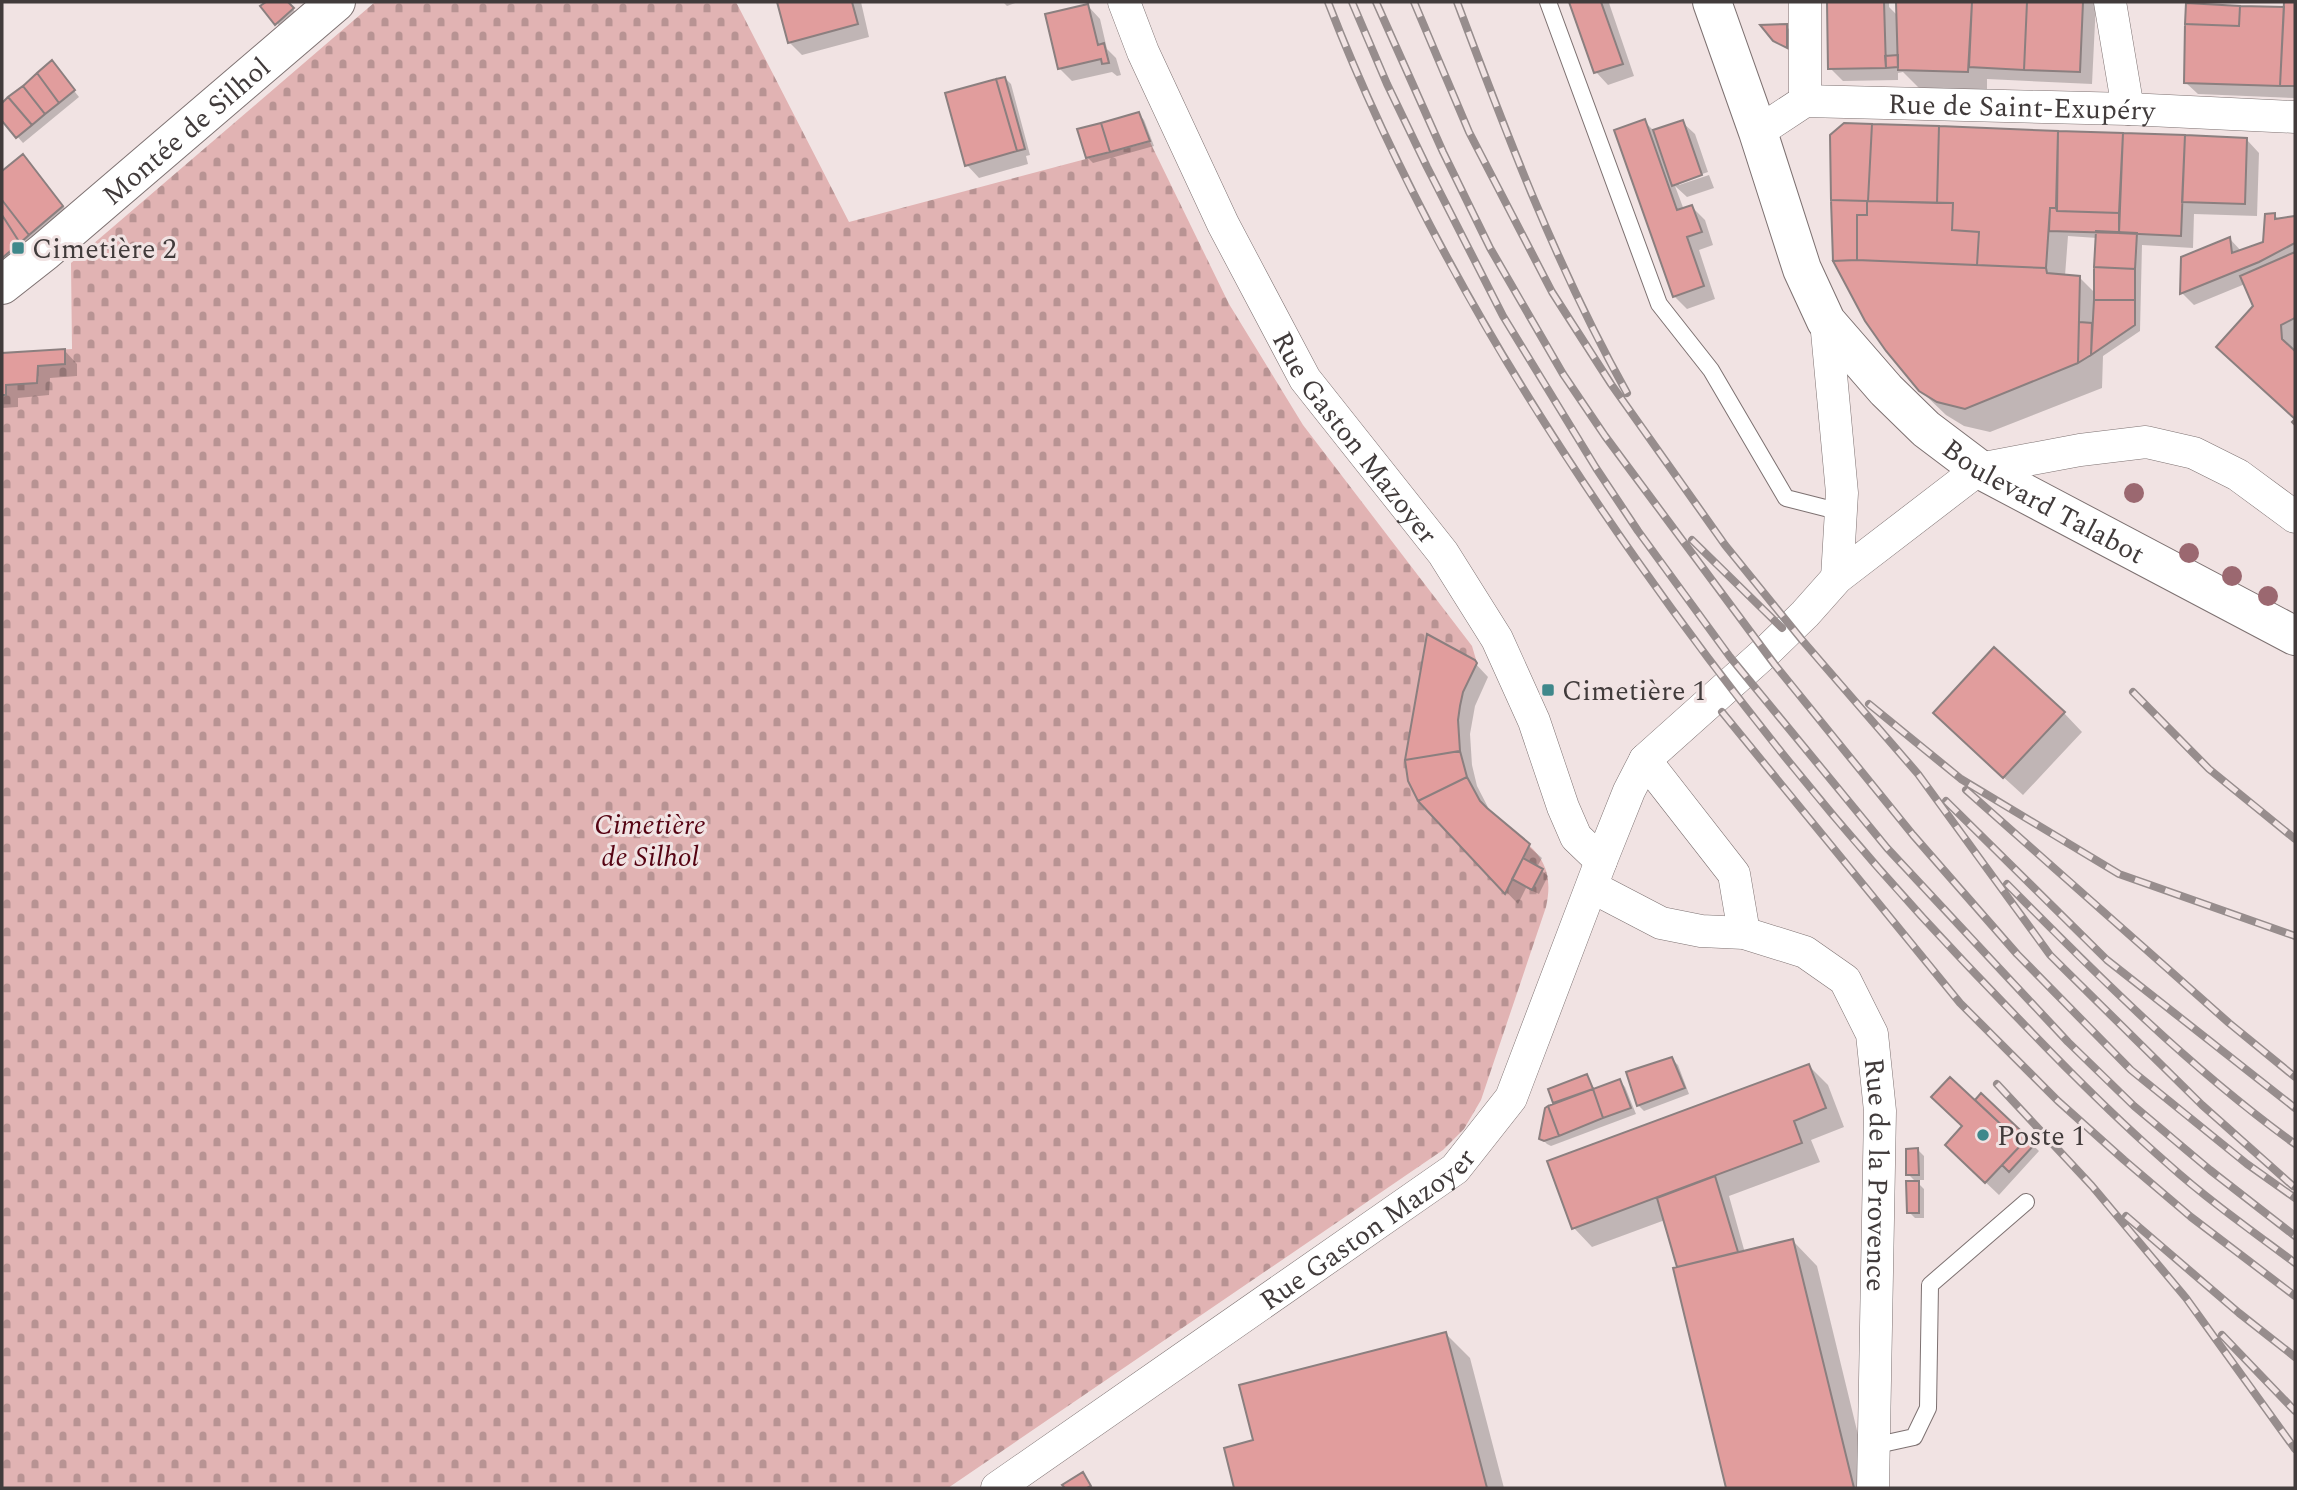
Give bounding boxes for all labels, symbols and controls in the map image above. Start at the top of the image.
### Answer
street label: Montée de Silhol [93,47,280,216]
street label: Rue de Saint-Exupéry [1888,83,2158,133]
place label: Cimetière 2 [32,228,177,271]
marker: Cimetière 2 [10,240,26,256]
street label: Rue Gaston Mazoyer [1260,324,1448,554]
street label: Boulevard Talabot [1932,428,2152,576]
place label: Cimetière 1 [1562,670,1707,713]
marker: Cimetière 1 [1540,682,1556,698]
park label: Cimetière de Silhol [594,804,706,879]
street label: Rue de la Provence [1852,1056,1900,1292]
place label: Poste 1 [1997,1115,2086,1158]
marker: Poste 1 [1975,1127,1991,1143]
street label: Rue Gaston Mazoyer [1251,1139,1487,1322]

